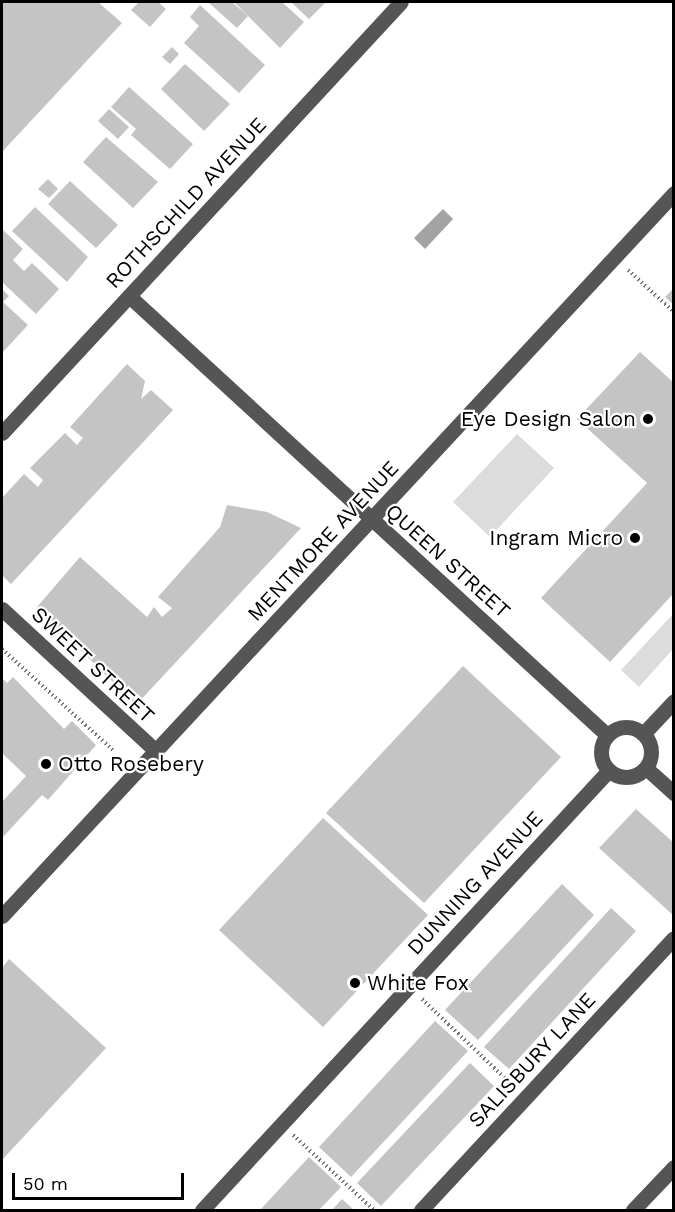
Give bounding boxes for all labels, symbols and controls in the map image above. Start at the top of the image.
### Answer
street label: ROTHSCHILD AVENUE [100,112,272,294]
place label: Eye Design Salon [461,406,636,432]
marker: Eye Design Salon [641,412,655,426]
street label: MENTMORE AVENUE [242,455,404,627]
street label: QUEEN STREET [381,498,515,624]
place label: Ingram Micro [489,525,623,551]
marker: Ingram Micro [628,531,642,545]
street label: SWEET STREET [26,602,160,728]
place label: Otto Rosebery [58,751,204,777]
marker: Otto Rosebery [39,757,53,771]
street label: DUNNING AVENUE [402,806,548,960]
place label: White Fox [367,970,469,996]
marker: White Fox [348,976,362,990]
street label: SALISBURY LANE [463,987,601,1133]
scale bar [15,1161,188,1199]
text: 50 m [23,1173,68,1194]

